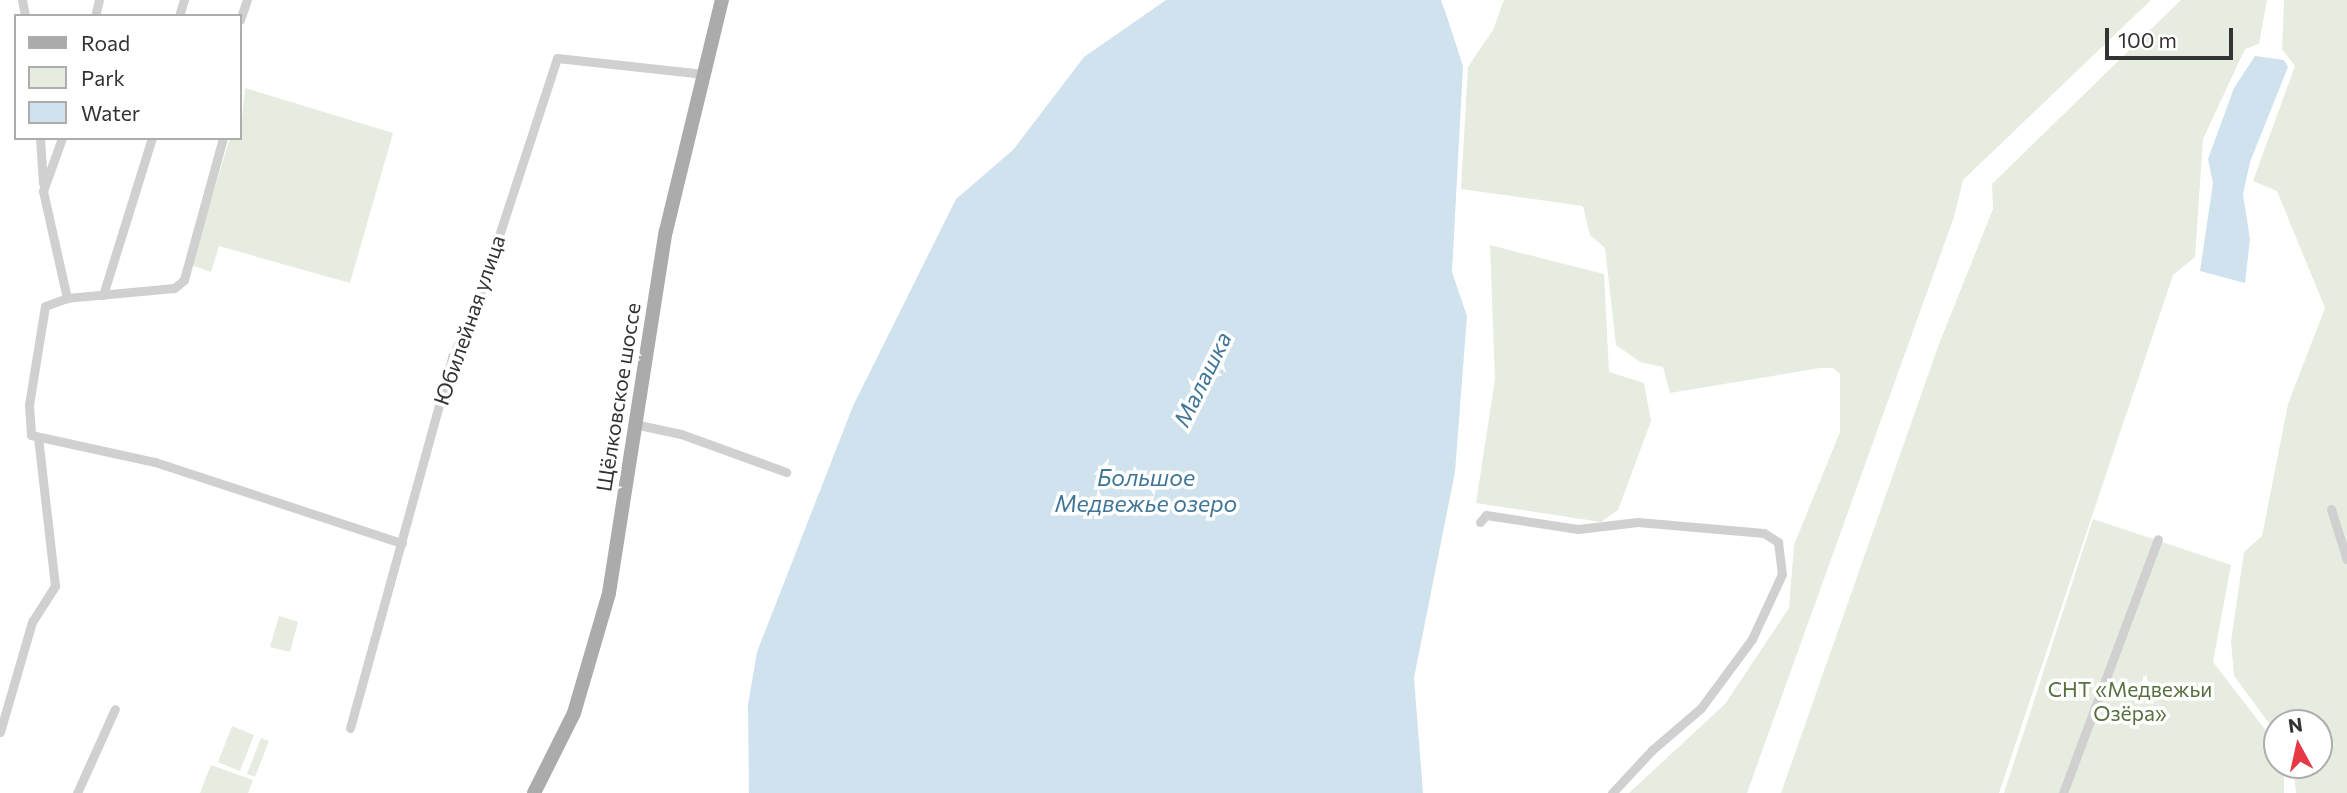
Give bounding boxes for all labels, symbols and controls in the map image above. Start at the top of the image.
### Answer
legend [14,14,242,140]
scale bar [2109,14,2237,58]
text: 100 m [2118,27,2177,52]
text: Road [81,30,130,55]
text: Park [81,65,125,90]
text: Water [81,100,140,125]
street label: Юбилейная улица [428,232,510,408]
street label: Щёлковское шоссе [591,301,645,493]
water label: Малашка [1167,327,1237,431]
water label: Большое Медвежье озеро [1055,463,1237,517]
park label: СНТ «Медвежьи Озёра» [2048,676,2212,726]
north arrow [2263,709,2333,779]
text: N [2287,712,2304,737]

